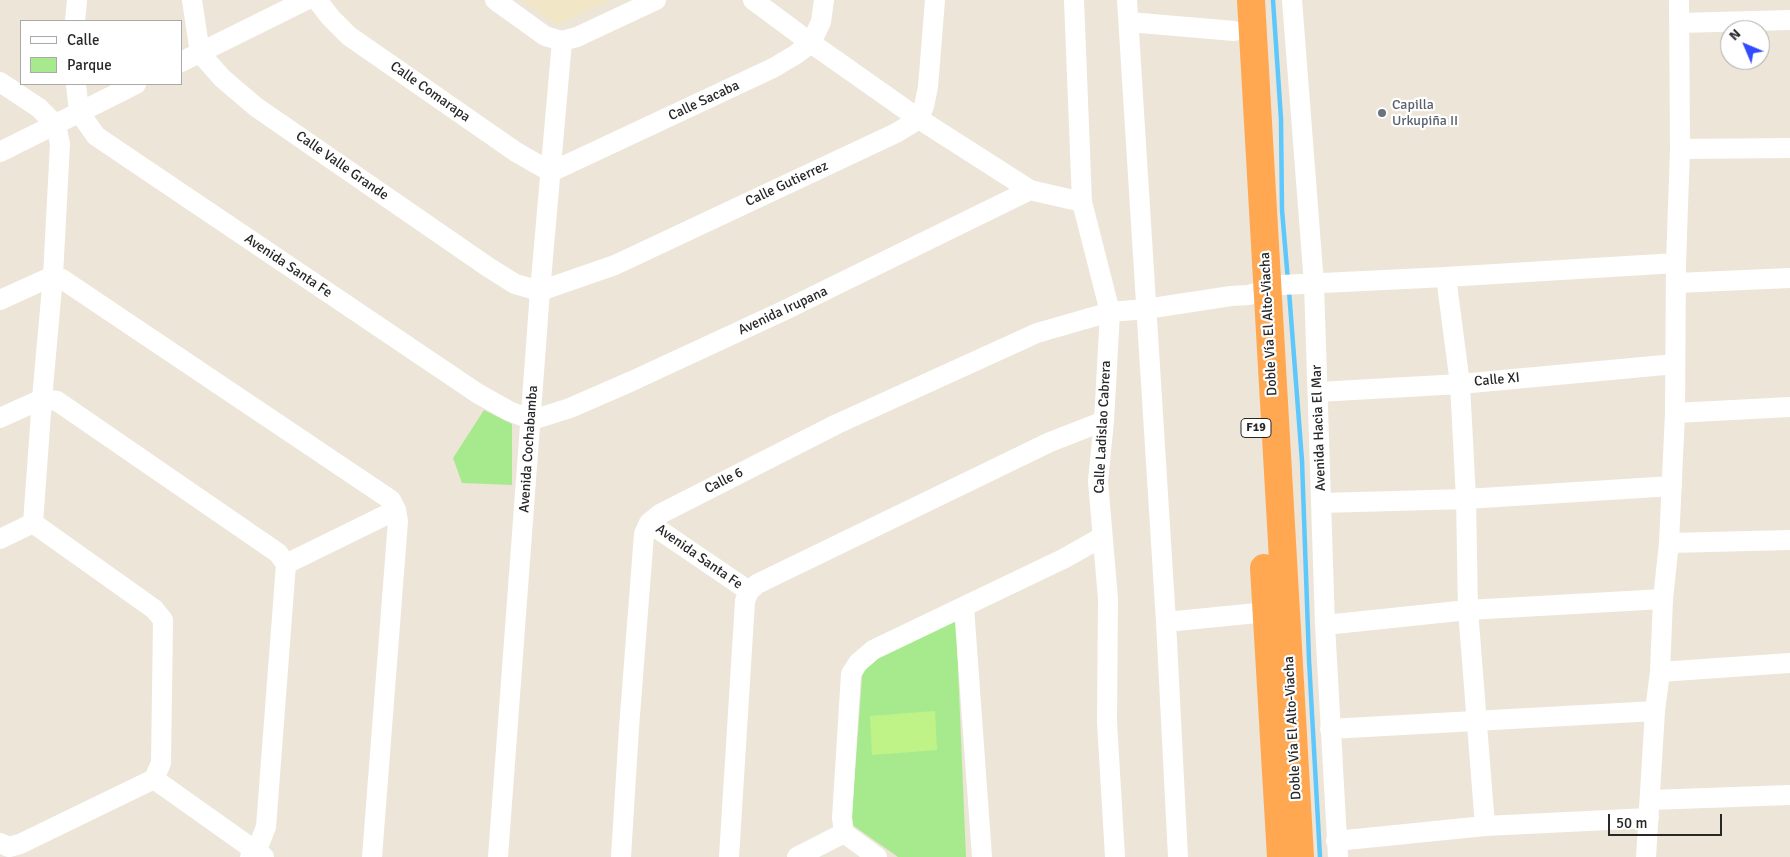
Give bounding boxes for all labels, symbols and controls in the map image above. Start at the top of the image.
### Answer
legend [20,20,182,85]
north arrow [1720,20,1770,70]
text: N [1725,25,1744,44]
text: Calle [67,31,100,49]
text: Parque [67,56,112,74]
street label: Calle Comarapa [387,58,473,126]
street label: Calle Sacaba [666,77,742,125]
place label: Capilla Urkupiña II [1392,97,1458,130]
marker: Capilla Urkupiña II [1376,107,1388,119]
street label: Calle Valle Grande [292,128,392,204]
street label: Calle Gutierrez [743,158,831,210]
street label: Avenida Santa Fe [241,231,335,301]
street label: Doble Vía El Alto-Viacha [1257,252,1281,396]
street label: Avenida Irupana [736,283,830,339]
street label: Calle Ladislao Cabrera [1091,360,1115,494]
street label: Avenida Hacia El Mar [1308,365,1330,491]
street label: Calle XI [1473,370,1521,390]
street label: Avenida Cochabamba [516,385,542,513]
road number: F19 [1241,418,1271,438]
street label: Calle 6 [702,464,746,498]
street label: Avenida Santa Fe [652,521,746,593]
street label: Doble Vía El Alto-Viacha [1281,656,1305,800]
scale bar [1610,804,1724,836]
text: 50 m [1616,814,1647,832]

